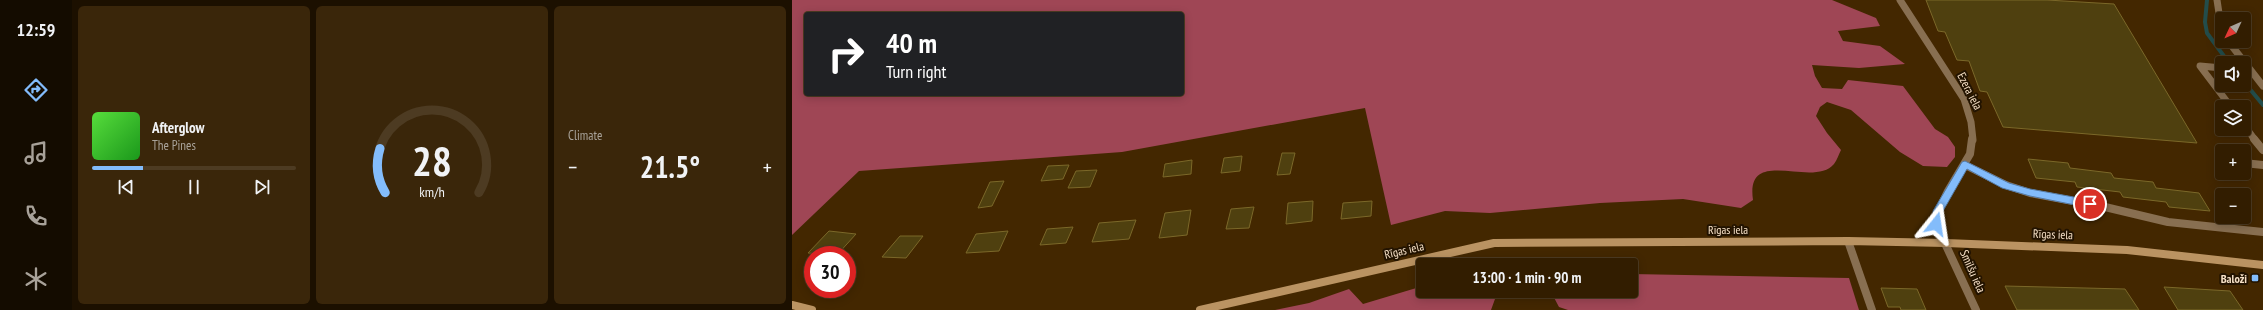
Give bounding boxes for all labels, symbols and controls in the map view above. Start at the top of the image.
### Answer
north arrow [2215,12,2251,48]
map controls [2215,12,2251,224]
text: 12:59 [17,18,55,41]
text: 40 m [886,24,937,61]
icon: right [820,28,872,80]
button: sound [2215,56,2251,92]
text: Turn right [886,60,946,83]
street label: Ezera iela [1954,70,1986,112]
icon: directions [22,76,50,104]
button: layers [2215,100,2251,136]
text: Afterglow [152,118,204,137]
text: Climate [568,127,602,144]
text: 28 [412,134,452,187]
text: The Pines [152,137,196,154]
icon: music [22,139,50,167]
button: + [2215,144,2251,180]
text: 21.5° [640,147,700,186]
text: − [568,153,577,181]
text: + [763,153,772,181]
icon: previous [115,176,137,198]
icon: pause [183,176,205,198]
icon: next [251,176,273,198]
text: km/h [419,182,445,201]
pin [2073,187,2107,221]
button: − [2215,188,2251,224]
icon: arrive [2079,193,2101,215]
icon: phone [22,202,50,230]
position arrow [1915,203,1957,245]
street label: Rīgas iela [1708,222,1748,237]
street label: Rīgas iela [2033,226,2073,242]
street label: Rīgas iela [1383,238,1425,262]
speed limit sign: 30 [804,246,856,298]
street label: Smilšu iela [1957,247,1989,295]
icon: climate [22,265,50,293]
text: 13:00 · 1 min · 90 m [1473,268,1581,287]
place label: Baloži [2221,271,2247,286]
marker: Baloži [2250,273,2260,283]

